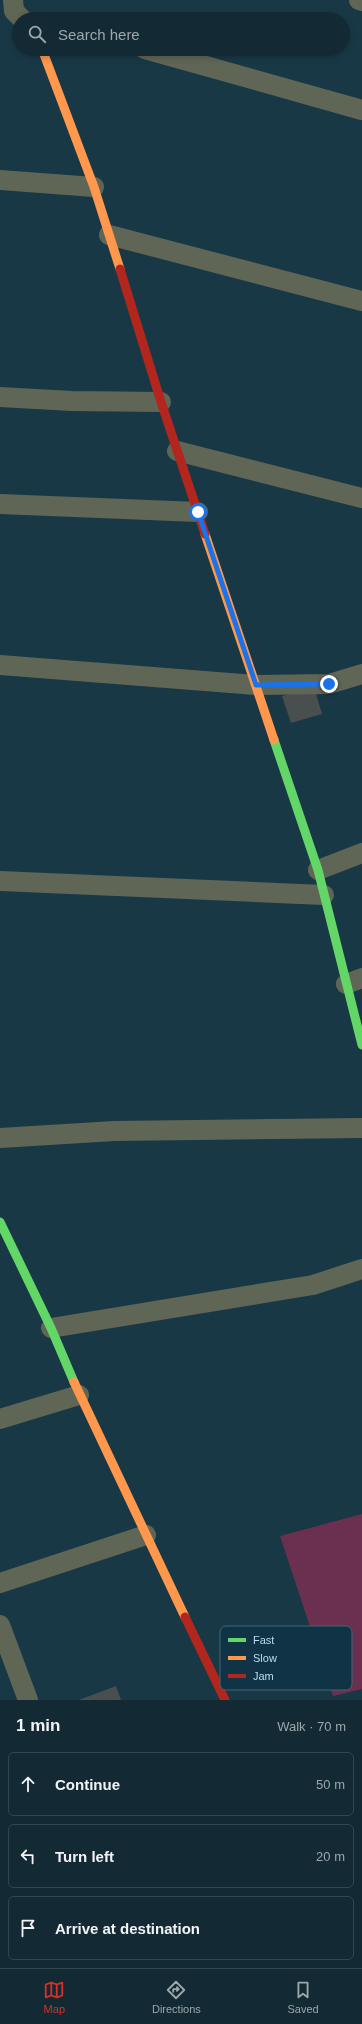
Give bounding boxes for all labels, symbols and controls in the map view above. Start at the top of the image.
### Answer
search box [12,12,350,56]
icon: search [26,23,48,45]
text: Search here [58,26,140,43]
route start [189,503,207,521]
route end [320,675,338,693]
legend [220,1626,352,1690]
text: Fast [253,1634,274,1646]
text: Slow [253,1652,277,1664]
text: Jam [253,1670,274,1682]
text: 1 min [16,1716,60,1735]
text: Walk · 70 m [277,1719,346,1734]
icon: ahead [17,1773,39,1795]
text: Continue [55,1776,120,1793]
text: 50 m [316,1777,345,1792]
icon: left [17,1845,39,1867]
text: Turn left [55,1848,114,1865]
text: 20 m [316,1849,345,1864]
icon: arrive [17,1917,39,1939]
text: Arrive at destination [55,1920,200,1937]
tab: Map [43,1979,65,2015]
tab: Directions [152,1979,201,2015]
tab: Saved [287,1979,319,2015]

